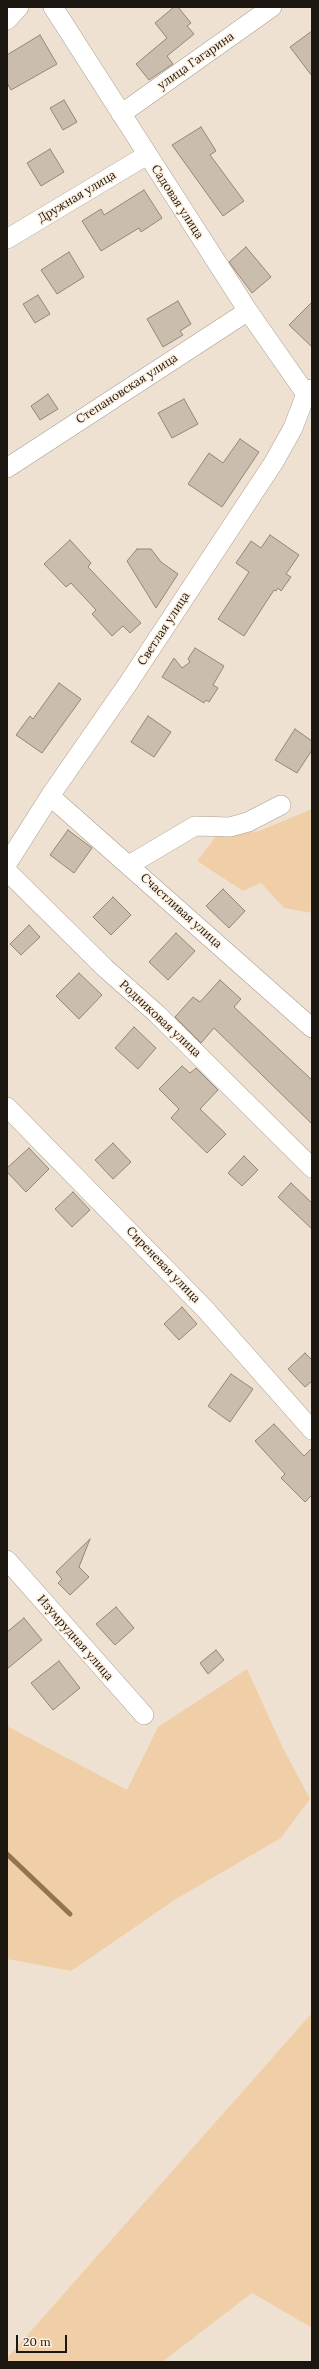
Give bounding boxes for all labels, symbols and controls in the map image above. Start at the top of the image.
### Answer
street label: улица Гагарина [155,29,237,93]
street label: Садовая улица [148,162,206,242]
street label: Дружная улица [35,168,119,226]
street label: Степановская улица [73,351,181,427]
street label: Светлая улица [135,590,193,668]
street label: Счастливая улица [137,871,225,951]
street label: Родниковая улица [116,977,204,1061]
street label: Сиреневая улица [123,1224,203,1306]
street label: Изумрудная улица [34,1592,116,1684]
scale bar [18,2327,69,2353]
text: 20 m [23,2334,51,2349]

